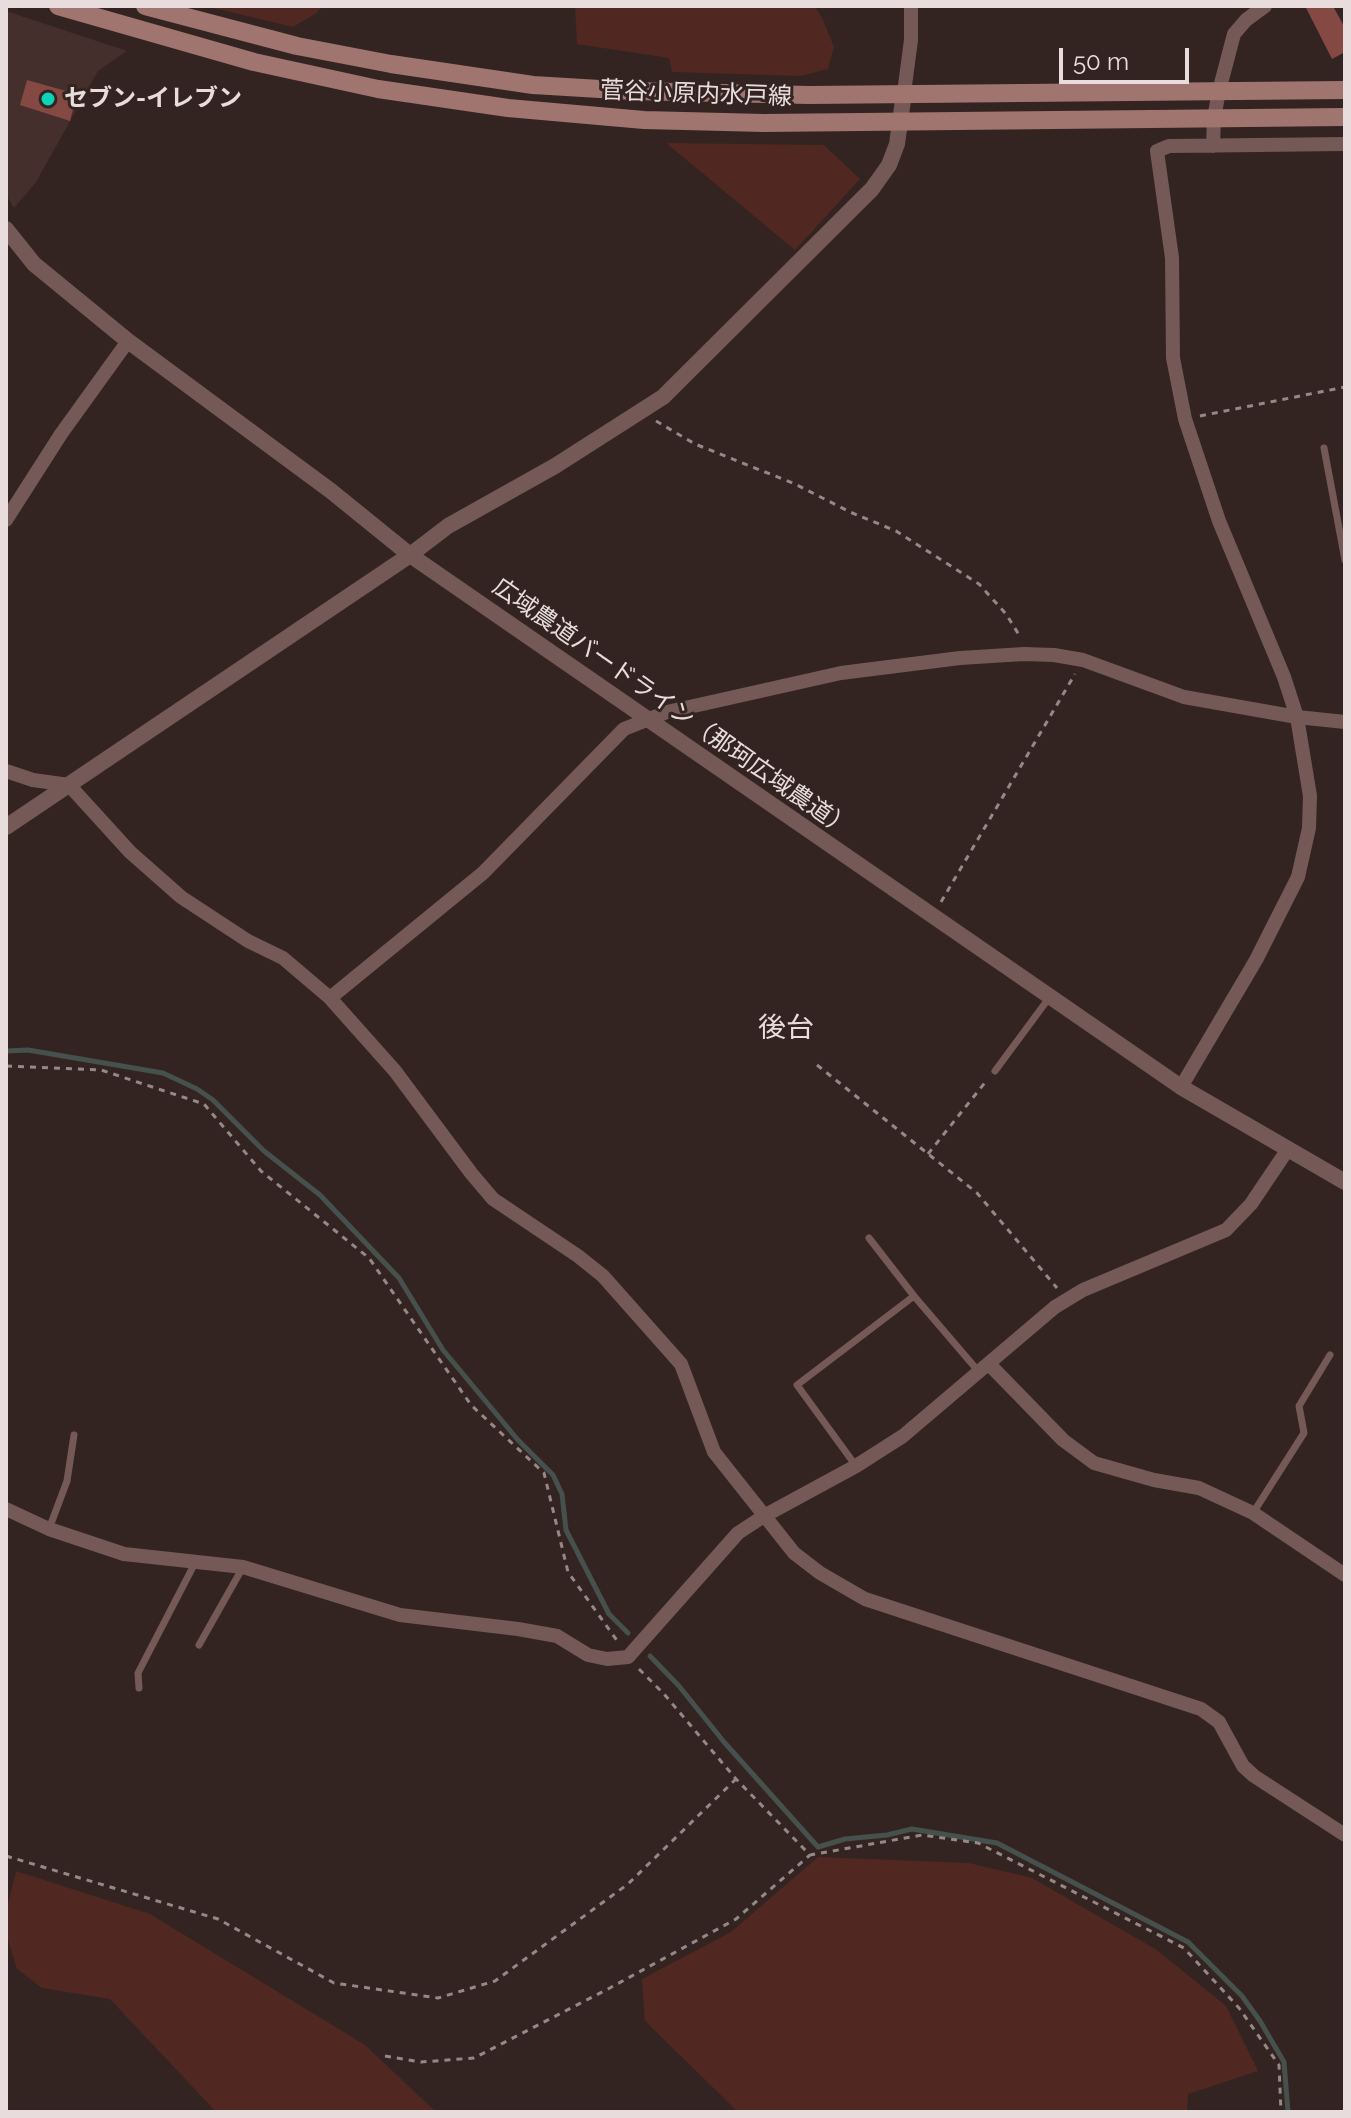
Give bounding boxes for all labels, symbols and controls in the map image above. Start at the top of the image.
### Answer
scale bar [1063,32,1193,82]
text: 50 m [1073,47,1129,76]
street label: 菅谷小原内水戸線 [600,76,792,112]
place label: セブン-イレブン [64,85,242,113]
marker: セブン-イレブン [39,90,57,108]
street label: 広域農道バードライン（那珂広域農道） [487,572,857,844]
district label: 後台 [758,1012,814,1046]

